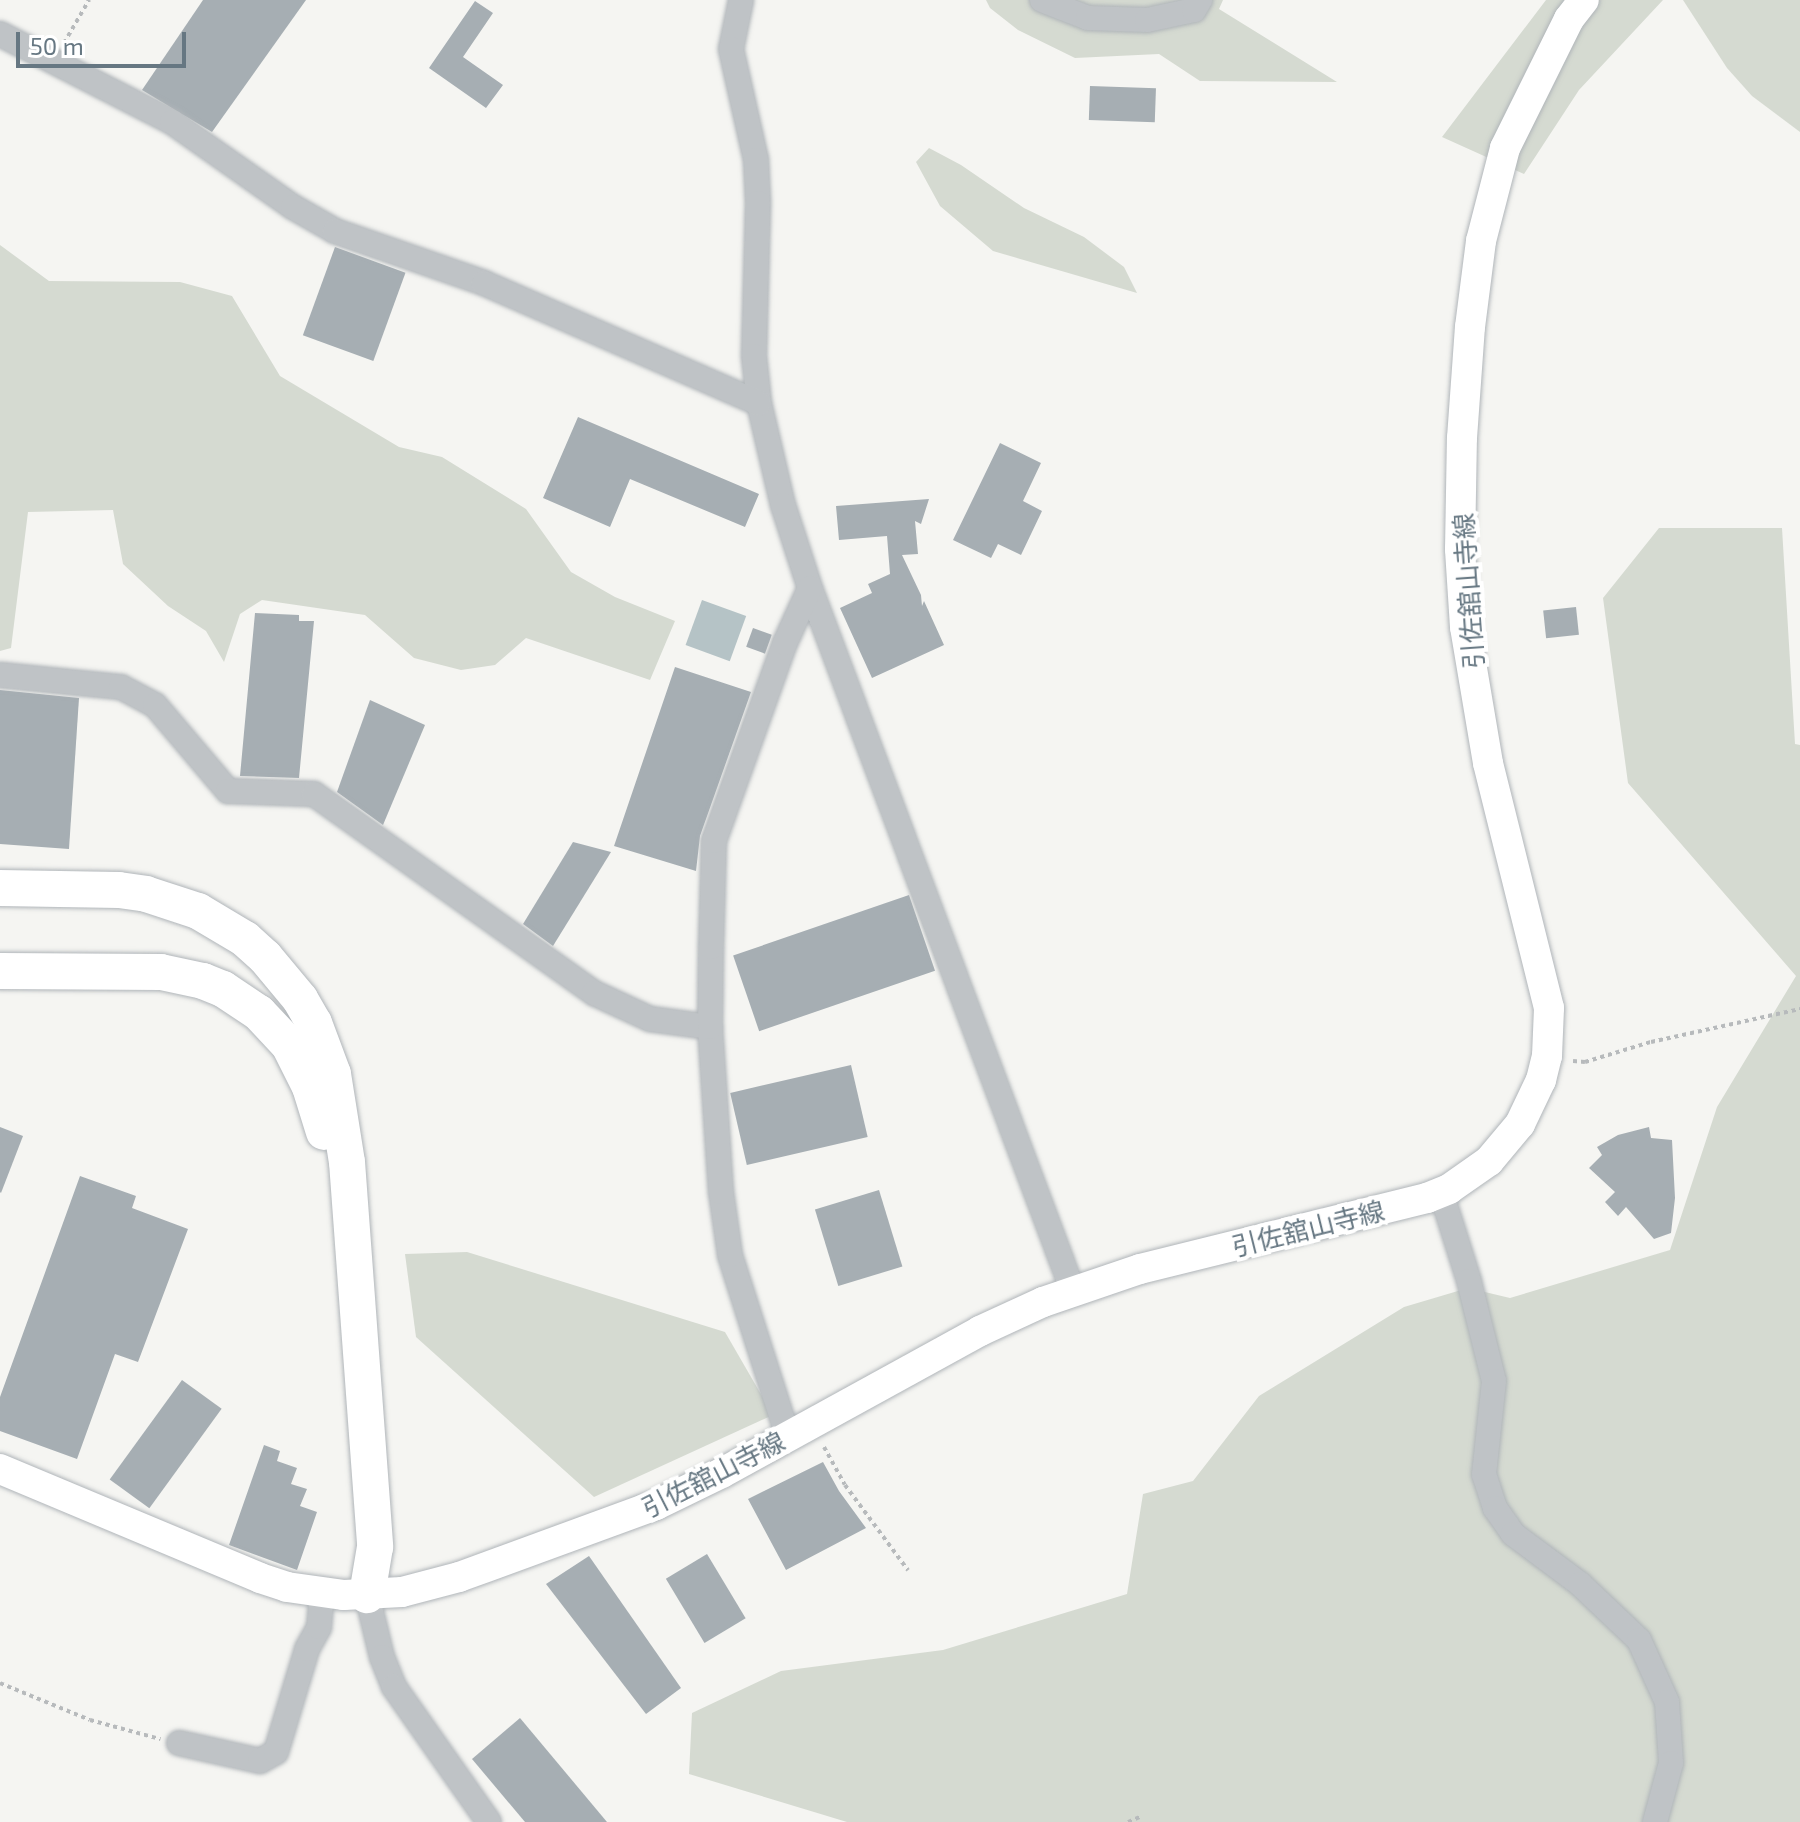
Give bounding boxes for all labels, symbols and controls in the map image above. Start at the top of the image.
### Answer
scale bar [20,16,190,66]
text: 50 m [30,31,84,60]
street label: 引佐舘山寺線 [1447,512,1489,670]
street label: 引佐舘山寺線 [1229,1194,1387,1262]
street label: 引佐舘山寺線 [636,1425,790,1523]

